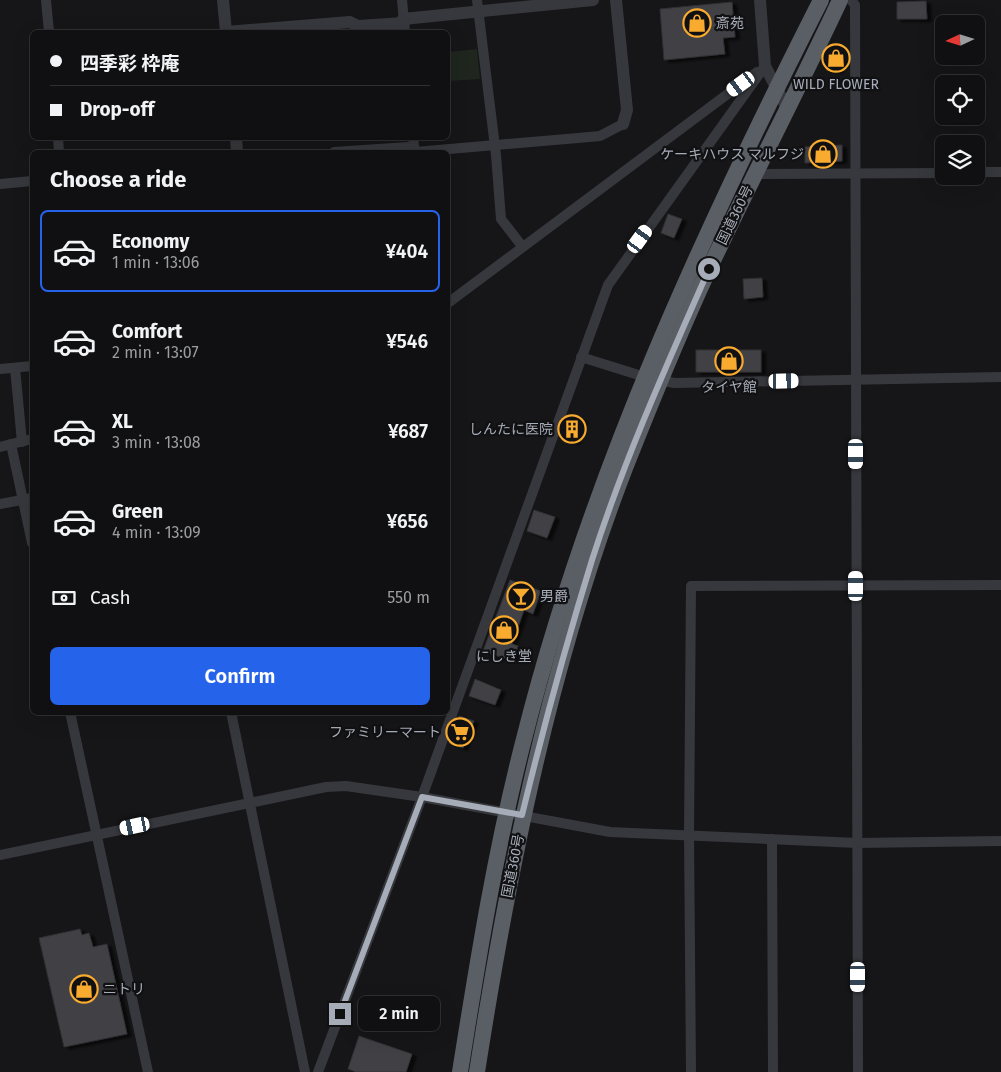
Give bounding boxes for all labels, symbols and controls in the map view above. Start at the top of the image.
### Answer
shop icon: 斎苑 [682,8,712,38]
place label: 斎苑 [716,15,744,32]
north arrow [935,15,985,65]
map controls [935,15,985,185]
shop icon: WILD FLOWER [821,43,851,73]
text: 四季彩 枠庵 [80,52,180,75]
car [724,69,757,99]
button: locate [935,75,985,125]
place label: WILD FLOWER [793,76,879,93]
text: Drop-off [80,98,154,121]
button: layers [935,135,985,185]
shop icon: ケーキハウス マルフジ [808,139,838,169]
place label: ケーキハウス マルフジ [660,146,804,163]
text: Choose a ride [50,166,186,193]
street label: 国道360号 [713,182,757,248]
car [625,222,654,256]
icon: car [52,229,97,274]
text: Economy [112,230,189,253]
text: ¥404 [386,240,428,263]
text: 1 min · 13:06 [112,253,199,272]
route start [698,258,720,280]
icon: car [52,319,97,364]
text: Comfort [112,320,182,343]
text: ¥546 [386,330,428,353]
text: 2 min · 13:07 [112,343,199,362]
shop icon: タイヤ館 [714,346,744,376]
car [768,373,799,389]
place label: タイヤ館 [701,379,757,396]
icon: car [52,409,97,454]
text: XL [112,410,133,433]
building icon: しんたに医院 [557,414,587,444]
text: ¥687 [388,420,428,443]
place label: しんたに医院 [469,421,553,438]
text: 3 min · 13:08 [112,433,201,452]
car [848,439,863,469]
icon: car [52,499,97,544]
text: Green [112,500,163,523]
text: ¥656 [387,510,428,533]
text: 4 min · 13:09 [112,523,201,542]
car [848,571,863,601]
bar icon: 男爵 [506,581,536,611]
icon: cash [50,584,78,612]
text: Cash [90,586,131,609]
text: 550 m [387,588,430,607]
place label: 男爵 [540,588,568,605]
shop icon: にしき堂 [489,615,519,645]
button: Confirm [50,647,430,705]
place label: にしき堂 [476,648,532,665]
supermarket icon: ファミリーマート [445,717,475,747]
place label: ファミリーマート [329,724,441,741]
car [118,816,151,836]
street label: 国道360号 [499,833,527,899]
car [850,962,865,992]
shop icon: ニトリ [69,974,99,1004]
place label: ニトリ [103,981,145,998]
callout: 2 min [358,996,440,1032]
route end [329,1003,351,1025]
text: 2 min [379,1004,419,1023]

